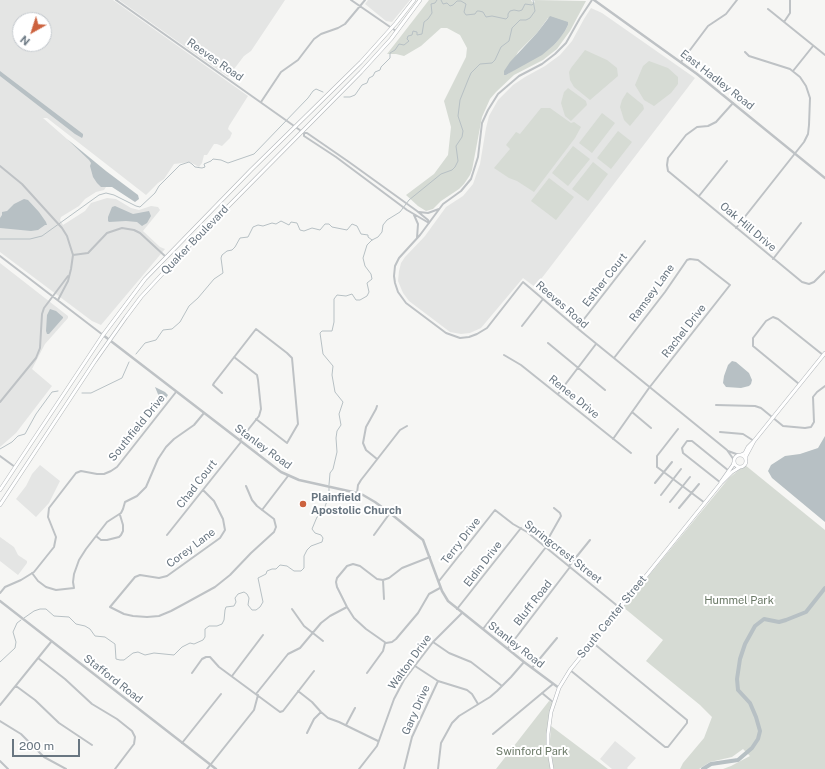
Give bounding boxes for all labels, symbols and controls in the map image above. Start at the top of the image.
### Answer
north arrow [12,12,52,52]
text: N [18,33,32,48]
street label: Reeves Road [184,36,246,84]
street label: East Hadley Road [677,47,757,113]
street label: Oak Hill Drive [717,200,779,254]
street label: Quaker Boulevard [159,203,231,277]
street label: Esther Court [580,250,630,310]
street label: Ramsey Lane [627,262,677,324]
street label: Reeves Road [533,279,591,331]
street label: Rachel Drive [659,302,709,360]
street label: Renee Drive [546,373,602,421]
street label: Southfield Drive [106,392,168,464]
street label: Stanley Road [232,422,294,472]
street label: Chad Court [174,457,220,511]
place label: Plainfield Apostolic Church [311,491,401,517]
marker: Plainfield Apostolic Church [298,499,308,509]
street label: Terry Drive [439,515,483,567]
street label: Springcrest Street [522,518,604,586]
street label: Corey Lane [164,525,218,571]
street label: Eldin Drive [461,538,505,590]
street label: South Center Street [575,573,649,661]
street label: Bluff Road [511,578,555,628]
park label: Hummel Park [704,594,774,608]
street label: Stanley Road [485,619,547,671]
street label: Walton Drive [386,632,434,692]
street label: Stafford Road [81,652,145,706]
street label: Gary Drive [399,683,433,737]
scale bar [14,731,82,757]
text: 200 m [19,739,54,753]
park label: Swinford Park [496,745,568,759]

